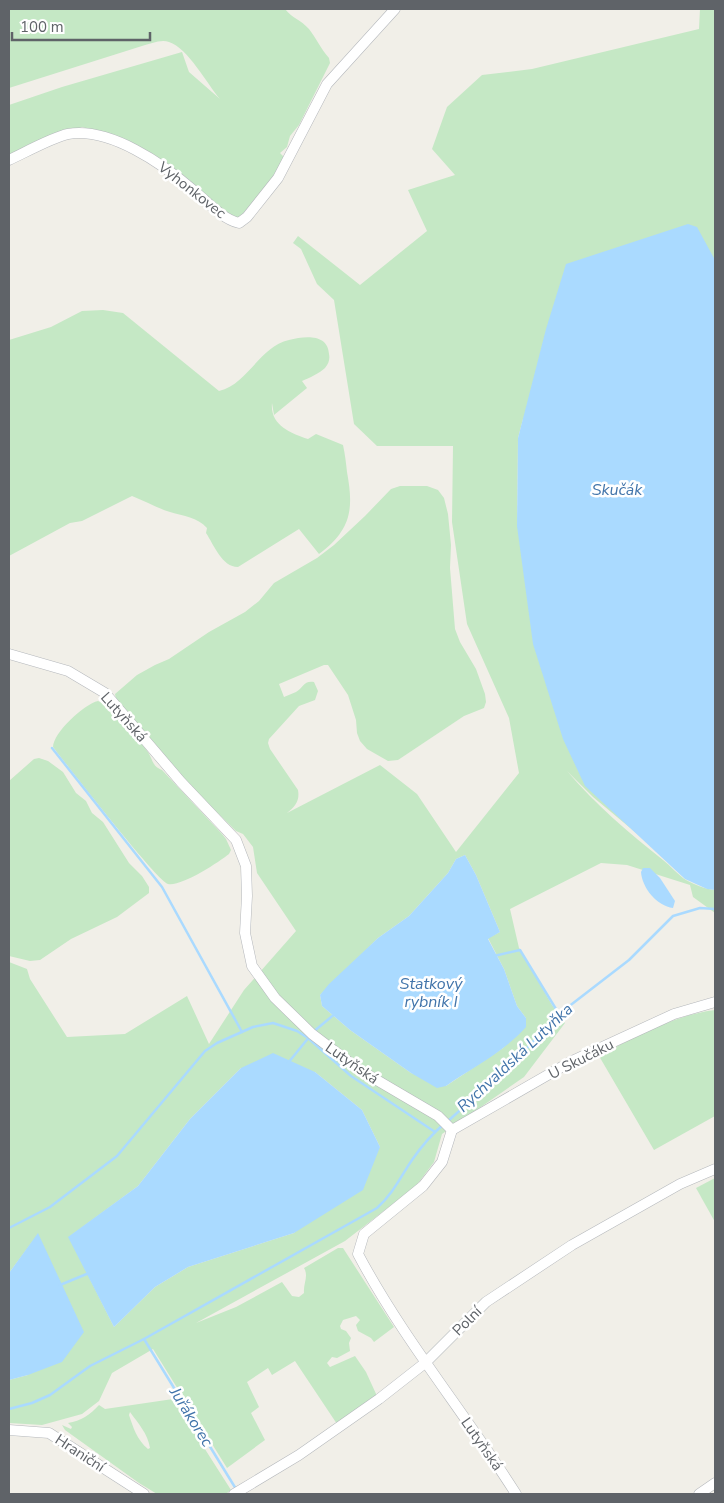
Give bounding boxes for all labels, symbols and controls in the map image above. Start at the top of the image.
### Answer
scale bar [12,10,150,42]
text: 100 m [20,17,64,37]
street label: Vyhonkovec [153,157,230,223]
water label: Skučák [592,479,643,501]
street label: Lutyňská [96,688,152,746]
water label: Statkový rybník I [400,973,463,1013]
water label: Rychvaldská Lutyňka [452,998,578,1118]
street label: U Skučáku [545,1034,617,1084]
street label: Lutyňská [321,1037,383,1089]
street label: Polní [448,1301,487,1340]
water label: Juřákorec [164,1382,218,1452]
street label: Lutyňská [456,1413,508,1475]
street label: Hraniční [51,1429,110,1477]

